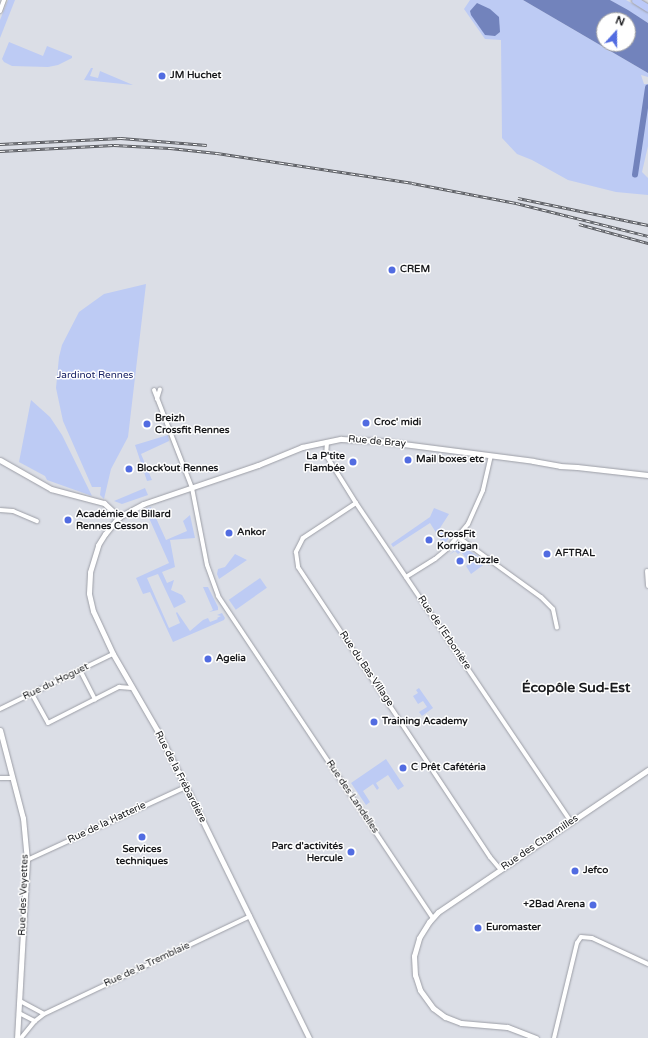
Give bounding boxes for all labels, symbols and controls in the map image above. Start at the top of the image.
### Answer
north arrow [596,12,636,52]
text: N [614,14,627,29]
place label: JM Huchet [170,70,221,82]
marker: JM Huchet [157,71,167,81]
place label: CREM [400,264,430,276]
marker: CREM [387,265,397,275]
park label: Jardinot Rennes [57,370,133,382]
place label: Breizh Crossfit Rennes [155,412,229,436]
place label: Croc' midi [374,417,421,429]
marker: Croc' midi [361,418,371,428]
marker: Breizh Crossfit Rennes [142,419,152,429]
street label: Rue de Bray [348,434,406,450]
place label: La P'tite Flambée [304,450,345,474]
place label: Mail boxes etc [416,454,484,466]
marker: Mail boxes etc [403,455,413,465]
marker: La P'tite Flambée [348,457,358,467]
place label: Block’out Rennes [137,463,218,475]
marker: Block’out Rennes [124,464,134,474]
place label: Académie de Billard Rennes Cesson [76,508,171,532]
marker: Académie de Billard Rennes Cesson [63,515,73,525]
place label: Ankor [237,527,266,539]
marker: Ankor [224,528,234,538]
place label: CrossFit Korrigan [437,528,478,552]
marker: CrossFit Korrigan [424,535,434,545]
place label: AFTRAL [555,548,595,560]
marker: AFTRAL [542,549,552,559]
place label: Puzzle [468,555,499,567]
marker: Puzzle [455,556,465,566]
street label: Rue de l'Erbonière [415,594,473,672]
street label: Rue du Bas Village [336,629,396,709]
place label: Agelia [216,653,246,665]
marker: Agelia [203,654,213,664]
street label: Rue du Hoguet [21,661,91,703]
district label: Écopôle Sud-Est [522,680,630,696]
place label: Training Academy [382,716,468,728]
marker: Training Academy [369,717,379,727]
street label: Rue de la Frébardière [152,729,208,825]
street label: Rue des Landelles [323,758,381,836]
place label: C Prêt Cafétéria [411,762,486,774]
marker: C Prêt Cafétéria [398,763,408,773]
street label: Rue de la Hatterie [66,800,148,846]
street label: Rue des Charmilles [499,813,581,873]
marker: Services techniques [137,832,147,842]
place label: Parc d'activités Hercule [272,840,343,864]
place label: Services techniques [116,843,168,866]
marker: Parc d'activités Hercule [346,847,356,857]
street label: Rue des Veyettes [17,854,31,936]
place label: Jefco [583,865,608,877]
marker: Jefco [570,866,580,876]
place label: +2Bad Arena [523,899,585,911]
marker: +2Bad Arena [588,900,598,910]
place label: Euromaster [486,922,541,934]
marker: Euromaster [473,923,483,933]
street label: Rue de la Tremblaie [102,940,192,990]

